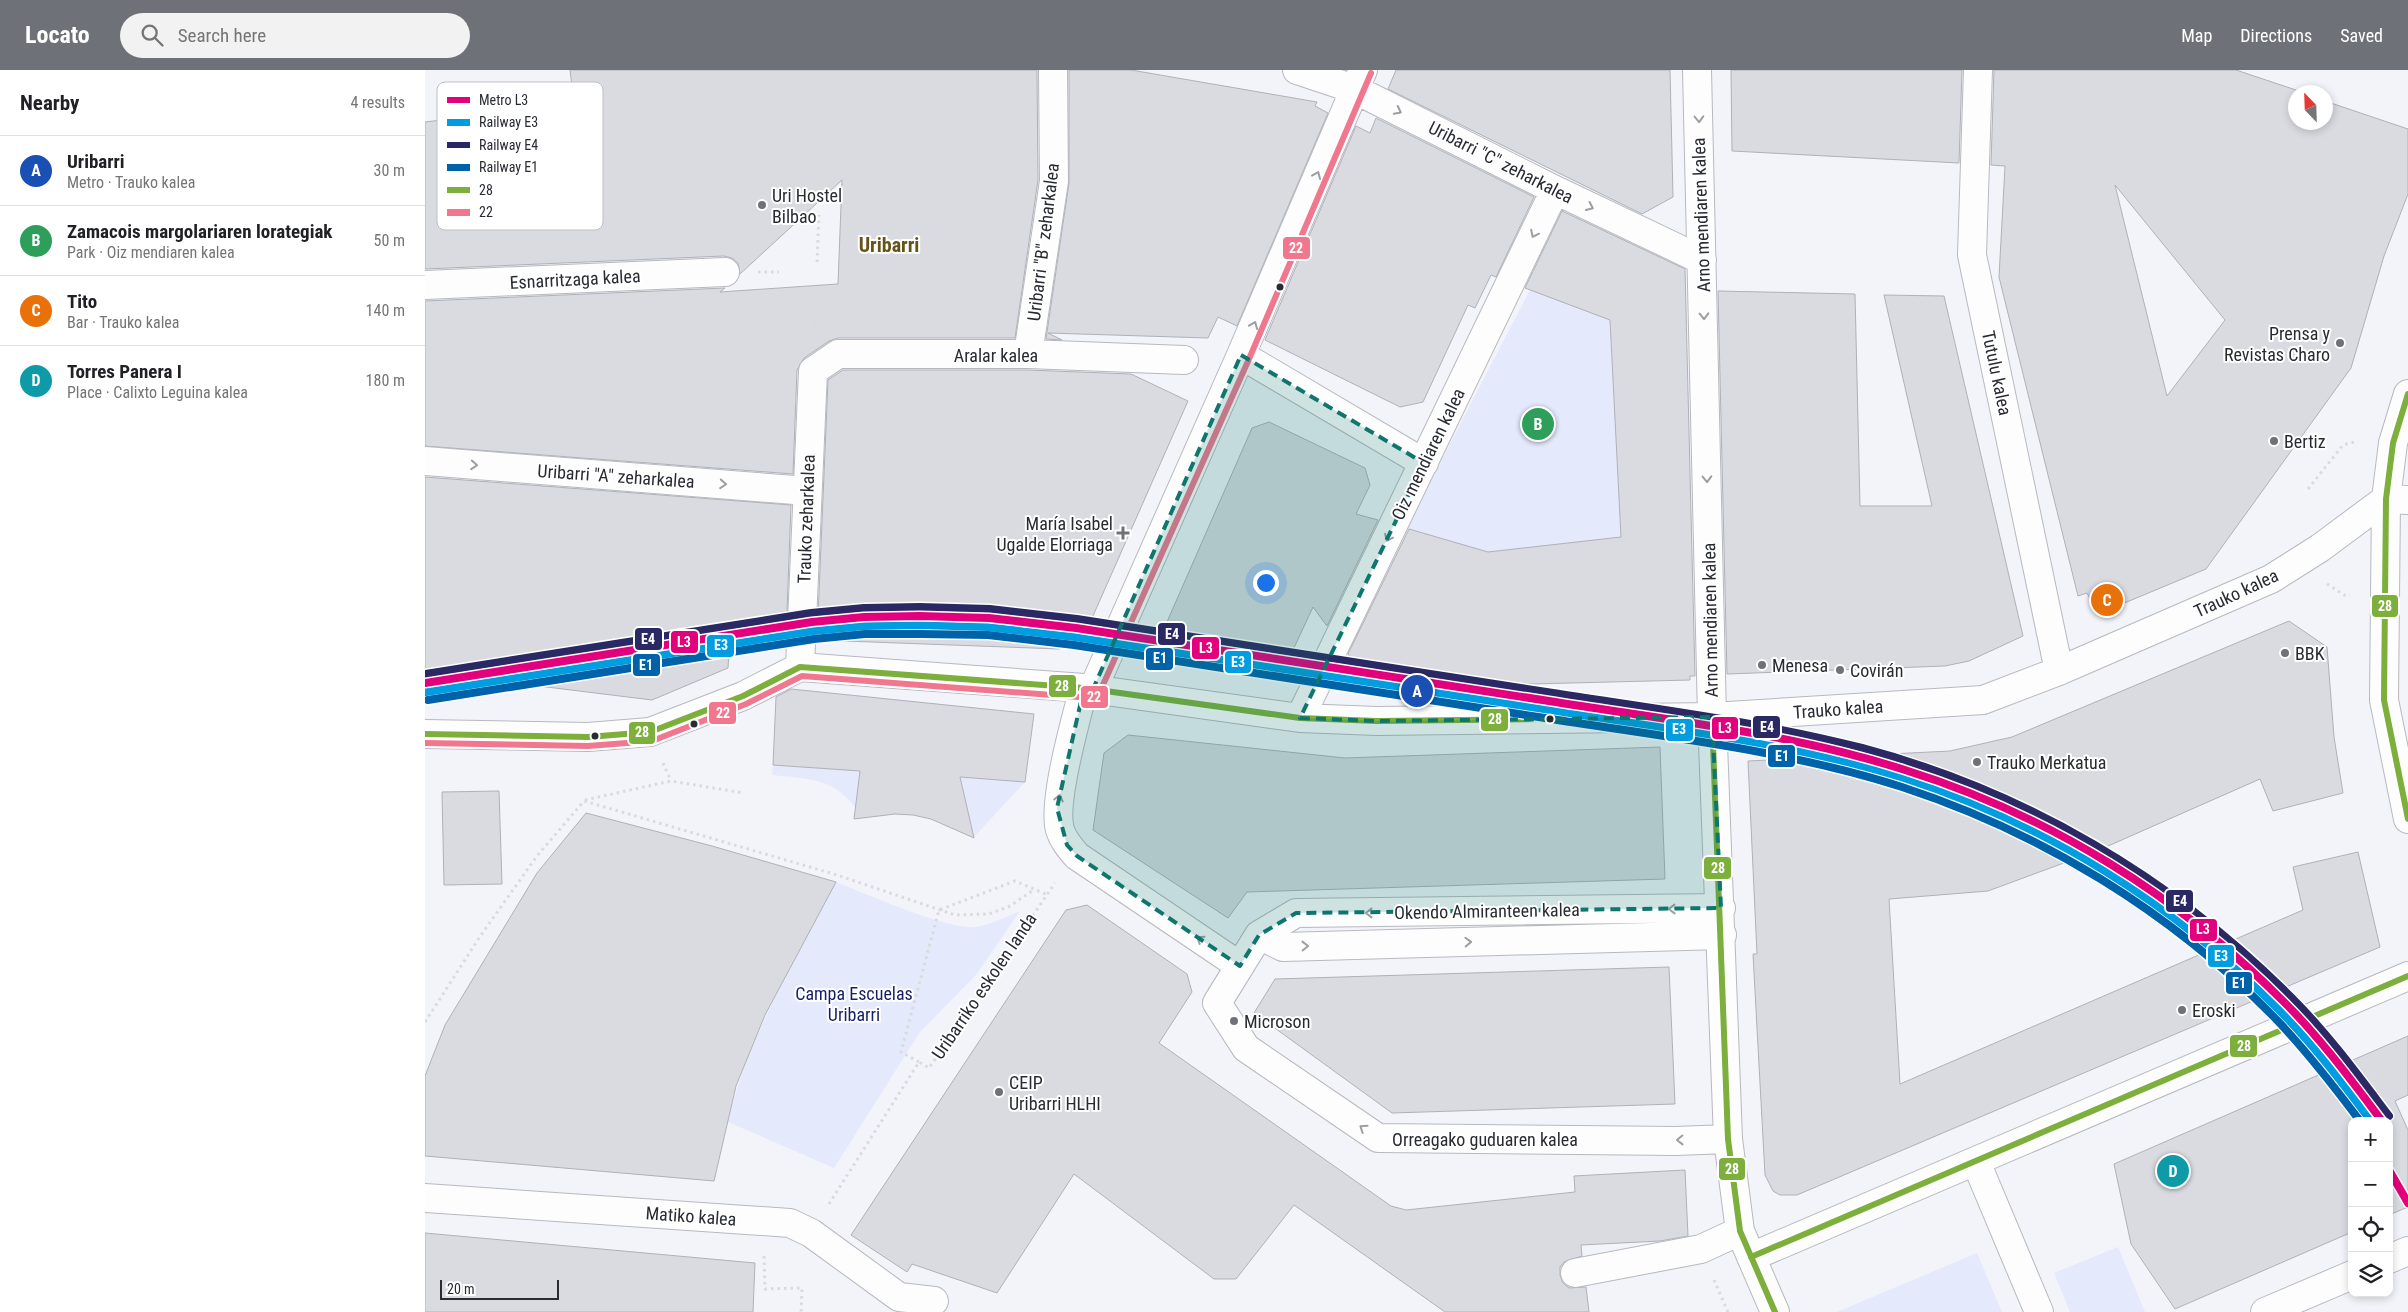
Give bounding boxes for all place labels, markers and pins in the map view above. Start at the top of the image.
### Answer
place label: Uri Hostel Bilbao [772,185,842,227]
marker: Uri Hostel Bilbao [756,199,768,211]
unlabelled marker [1275,282,1285,292]
place label: Prensa y Revistas Charo [2224,323,2330,365]
marker: Prensa y Revistas Charo [2334,337,2346,349]
pin: B [1522,405,1554,443]
place label: Bertiz [2284,431,2326,452]
marker: Bertiz [2268,435,2280,447]
place label: María Isabel Ugalde Elorriaga [996,513,1113,555]
marker: María Isabel Ugalde Elorriaga [1117,527,1129,539]
pin: C [2091,581,2123,619]
place label: BBK [2295,643,2325,664]
marker: BBK [2279,647,2291,659]
place label: Menesa [1772,655,1828,676]
marker: Menesa [1756,659,1768,671]
place label: Covirán [1850,660,1903,681]
marker: Covirán [1834,664,1846,676]
pin: A [1401,672,1433,710]
unlabelled marker [1545,714,1555,724]
unlabelled marker [689,719,699,729]
unlabelled marker [590,731,600,741]
place label: Trauko Merkatua [1987,752,2106,773]
marker: Trauko Merkatua [1971,756,1983,768]
place label: Eroski [2192,1000,2236,1021]
marker: Eroski [2176,1004,2188,1016]
place label: Microson [1244,1011,1310,1032]
marker: Microson [1228,1015,1240,1027]
place label: CEIP Uribarri HLHI [1009,1072,1101,1114]
marker: CEIP Uribarri HLHI [993,1086,1005,1098]
pin: D [2157,1152,2189,1190]

